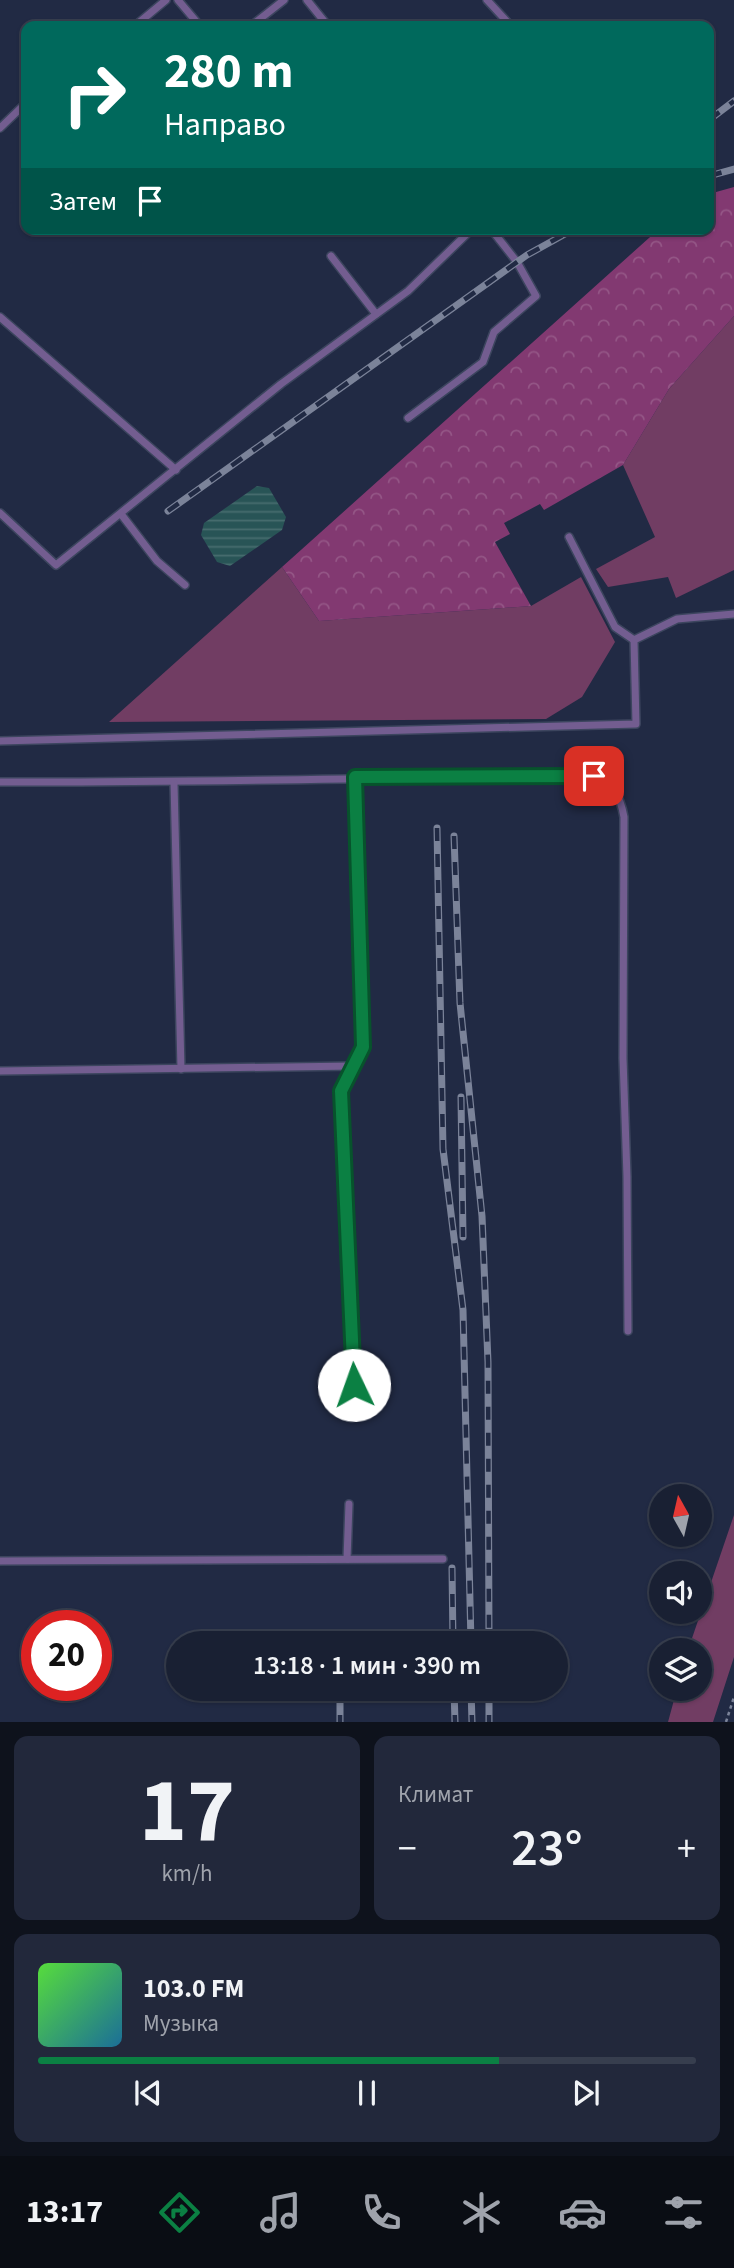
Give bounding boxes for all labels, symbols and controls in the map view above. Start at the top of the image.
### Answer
text: 280 m [164,37,293,107]
icon: right [49,49,140,140]
text: Направо [164,102,286,148]
icon: arrive [131,182,169,220]
text: Затем [49,183,117,220]
pin [564,746,624,806]
icon: arrive [575,757,613,795]
position arrow [317,1348,391,1422]
north arrow [649,1484,712,1547]
map controls [649,1484,712,1701]
button: sound [649,1561,712,1624]
speed limit sign: 20 [21,1610,112,1701]
button: layers [649,1638,712,1701]
text: 13:18 · 1 мин · 390 m [253,1647,481,1684]
text: 17 [139,1747,235,1876]
text: Климат [398,1778,473,1811]
text: 23° [511,1812,583,1886]
text: − [398,1822,417,1876]
text: + [677,1822,696,1876]
text: km/h [161,1857,213,1890]
text: 103.0 FM [143,1970,244,2007]
text: Музыка [143,2007,219,2040]
icon: previous [129,2074,167,2112]
icon: pause [348,2074,386,2112]
icon: next [567,2074,605,2112]
icon: directions [155,2188,204,2237]
icon: music [256,2188,305,2237]
icon: phone [357,2188,406,2237]
icon: climate [457,2188,506,2237]
icon: car [558,2188,607,2237]
icon: filters [659,2188,708,2237]
text: 13:17 [26,2189,103,2235]

